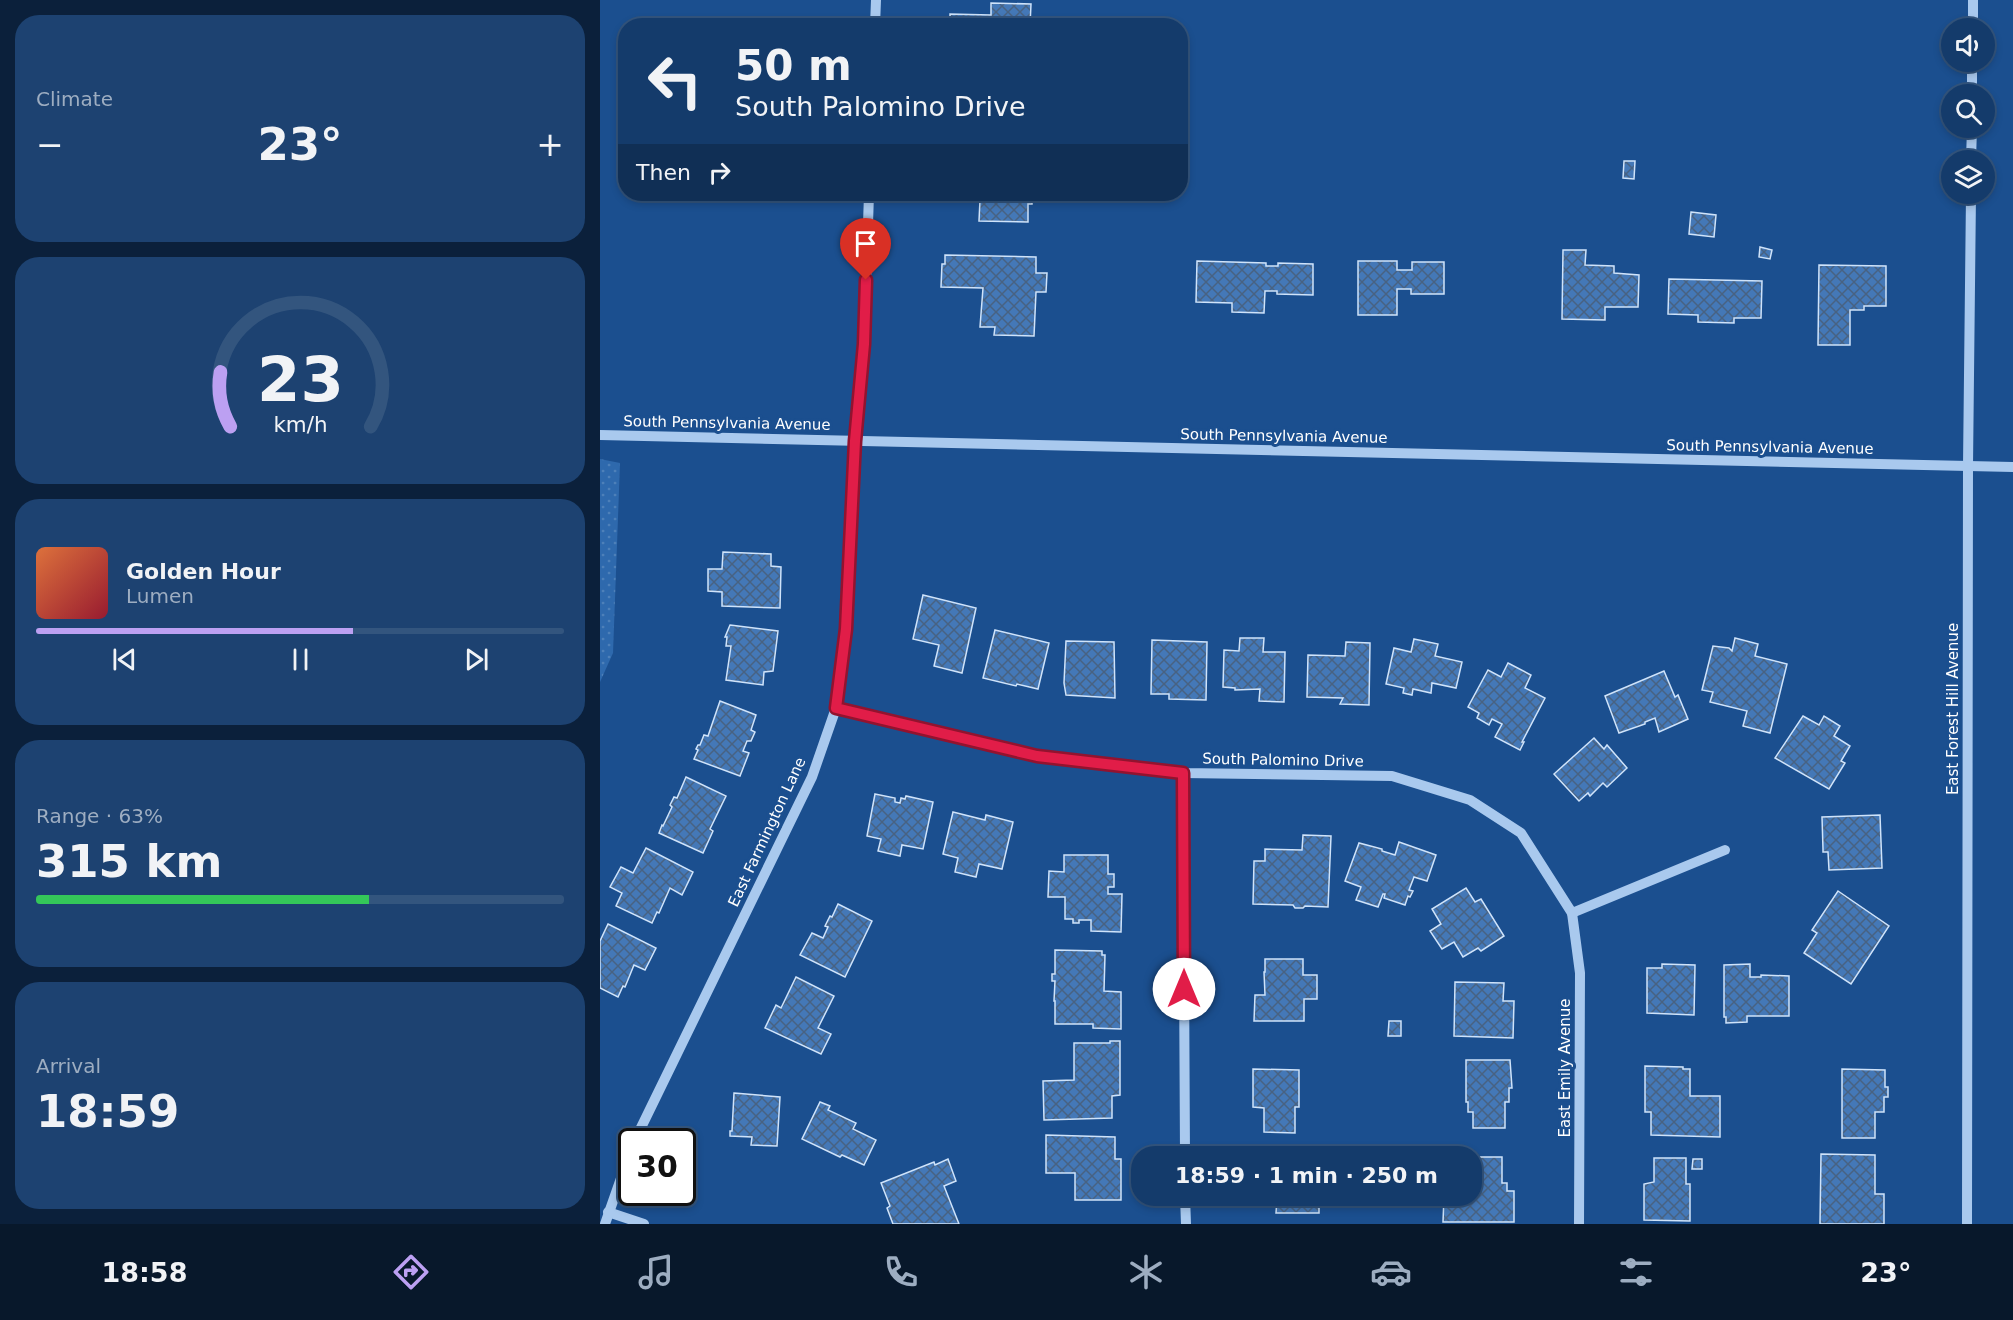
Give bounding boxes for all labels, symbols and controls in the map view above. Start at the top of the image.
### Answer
map controls [1941,18,1995,204]
button: sound [1941,18,1995,72]
text: 50 m [735,41,852,90]
icon: left [636,42,714,120]
button: search [1941,84,1995,138]
text: Climate [36,87,113,111]
text: South Palomino Drive [735,91,1026,122]
text: 23° [257,118,343,171]
text: − [36,125,64,164]
text: + [536,125,564,164]
button: layers [1941,150,1995,204]
icon: right [703,156,736,189]
text: Then [636,160,691,185]
pin [840,218,891,280]
icon: arrive [849,227,882,260]
text: 23 [257,343,343,416]
street label: South Pennsylvania Avenue [623,412,831,434]
text: km/h [273,413,327,438]
street label: South Pennsylvania Avenue [1180,425,1388,447]
street label: South Pennsylvania Avenue [1666,436,1874,458]
text: Golden Hour [126,559,281,584]
text: Lumen [126,584,194,608]
street label: East Forest Hill Avenue [1944,623,1962,795]
icon: previous [108,643,141,676]
icon: pause [284,643,317,676]
icon: next [460,643,493,676]
street label: South Palomino Drive [1202,750,1364,770]
street label: East Farmington Lane [724,754,810,910]
text: Range · 63% [36,804,163,828]
text: 315 km [36,835,222,888]
position arrow [1152,957,1216,1021]
street label: East Emily Avenue [1556,999,1574,1137]
text: Arrival [36,1054,101,1078]
text: 18:59 [36,1085,179,1138]
speed limit sign: 30 [618,1128,696,1206]
text: 18:59 · 1 min · 250 m [1175,1163,1438,1188]
icon: directions [390,1251,432,1293]
icon: music [635,1251,677,1293]
icon: phone [880,1251,922,1293]
icon: climate [1125,1251,1167,1293]
icon: car [1370,1251,1412,1293]
icon: filters [1615,1251,1657,1293]
text: 18:58 [101,1257,187,1288]
text: 23° [1860,1257,1911,1288]

